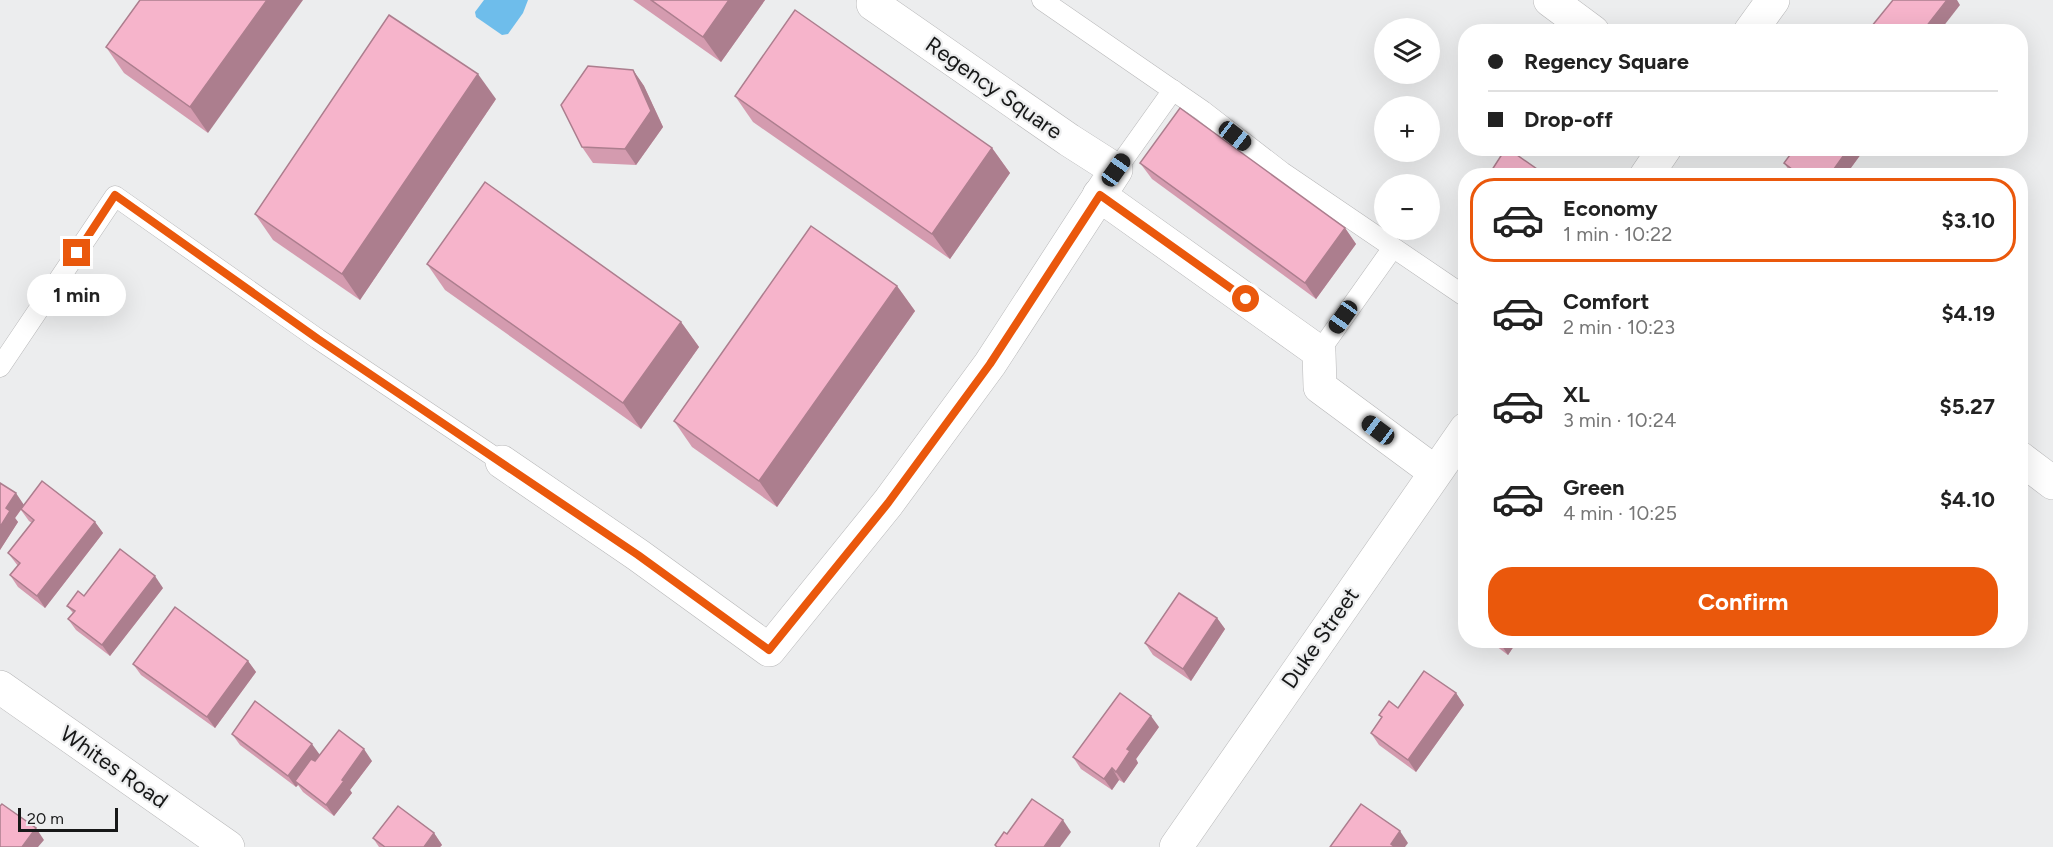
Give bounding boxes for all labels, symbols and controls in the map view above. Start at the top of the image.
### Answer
map controls [1374,18,1440,240]
button: layers [1374,18,1440,84]
street label: Regency Square [920,31,1068,145]
text: Regency Square [1524,48,1689,75]
button: + [1374,96,1440,162]
text: Drop-off [1524,106,1613,133]
car [1215,118,1255,154]
car [1098,150,1134,190]
button: − [1374,174,1440,240]
icon: car [1491,193,1545,247]
text: Economy [1563,195,1658,222]
text: $3.10 [1942,207,1995,234]
text: 1 min · 10:22 [1563,222,1672,246]
route end [63,239,90,266]
callout: 1 min [28,274,127,316]
text: 1 min [53,283,100,307]
route start [1232,285,1259,312]
icon: car [1491,286,1545,340]
text: Comfort [1563,288,1649,315]
car [1325,297,1361,337]
text: $4.19 [1941,300,1995,327]
text: 2 min · 10:23 [1563,315,1675,339]
icon: car [1491,379,1545,433]
text: XL [1563,381,1590,408]
text: $5.27 [1940,393,1995,420]
text: 3 min · 10:24 [1563,408,1676,432]
car [1358,412,1398,448]
icon: car [1491,472,1545,526]
text: Green [1563,474,1625,501]
text: $4.10 [1940,486,1995,513]
text: 4 min · 10:25 [1563,501,1677,525]
button: Confirm [1488,567,1998,636]
street label: Duke Street [1275,582,1365,694]
street label: Whites Road [55,720,173,814]
scale bar [18,805,118,832]
text: 20 m [27,809,64,828]

